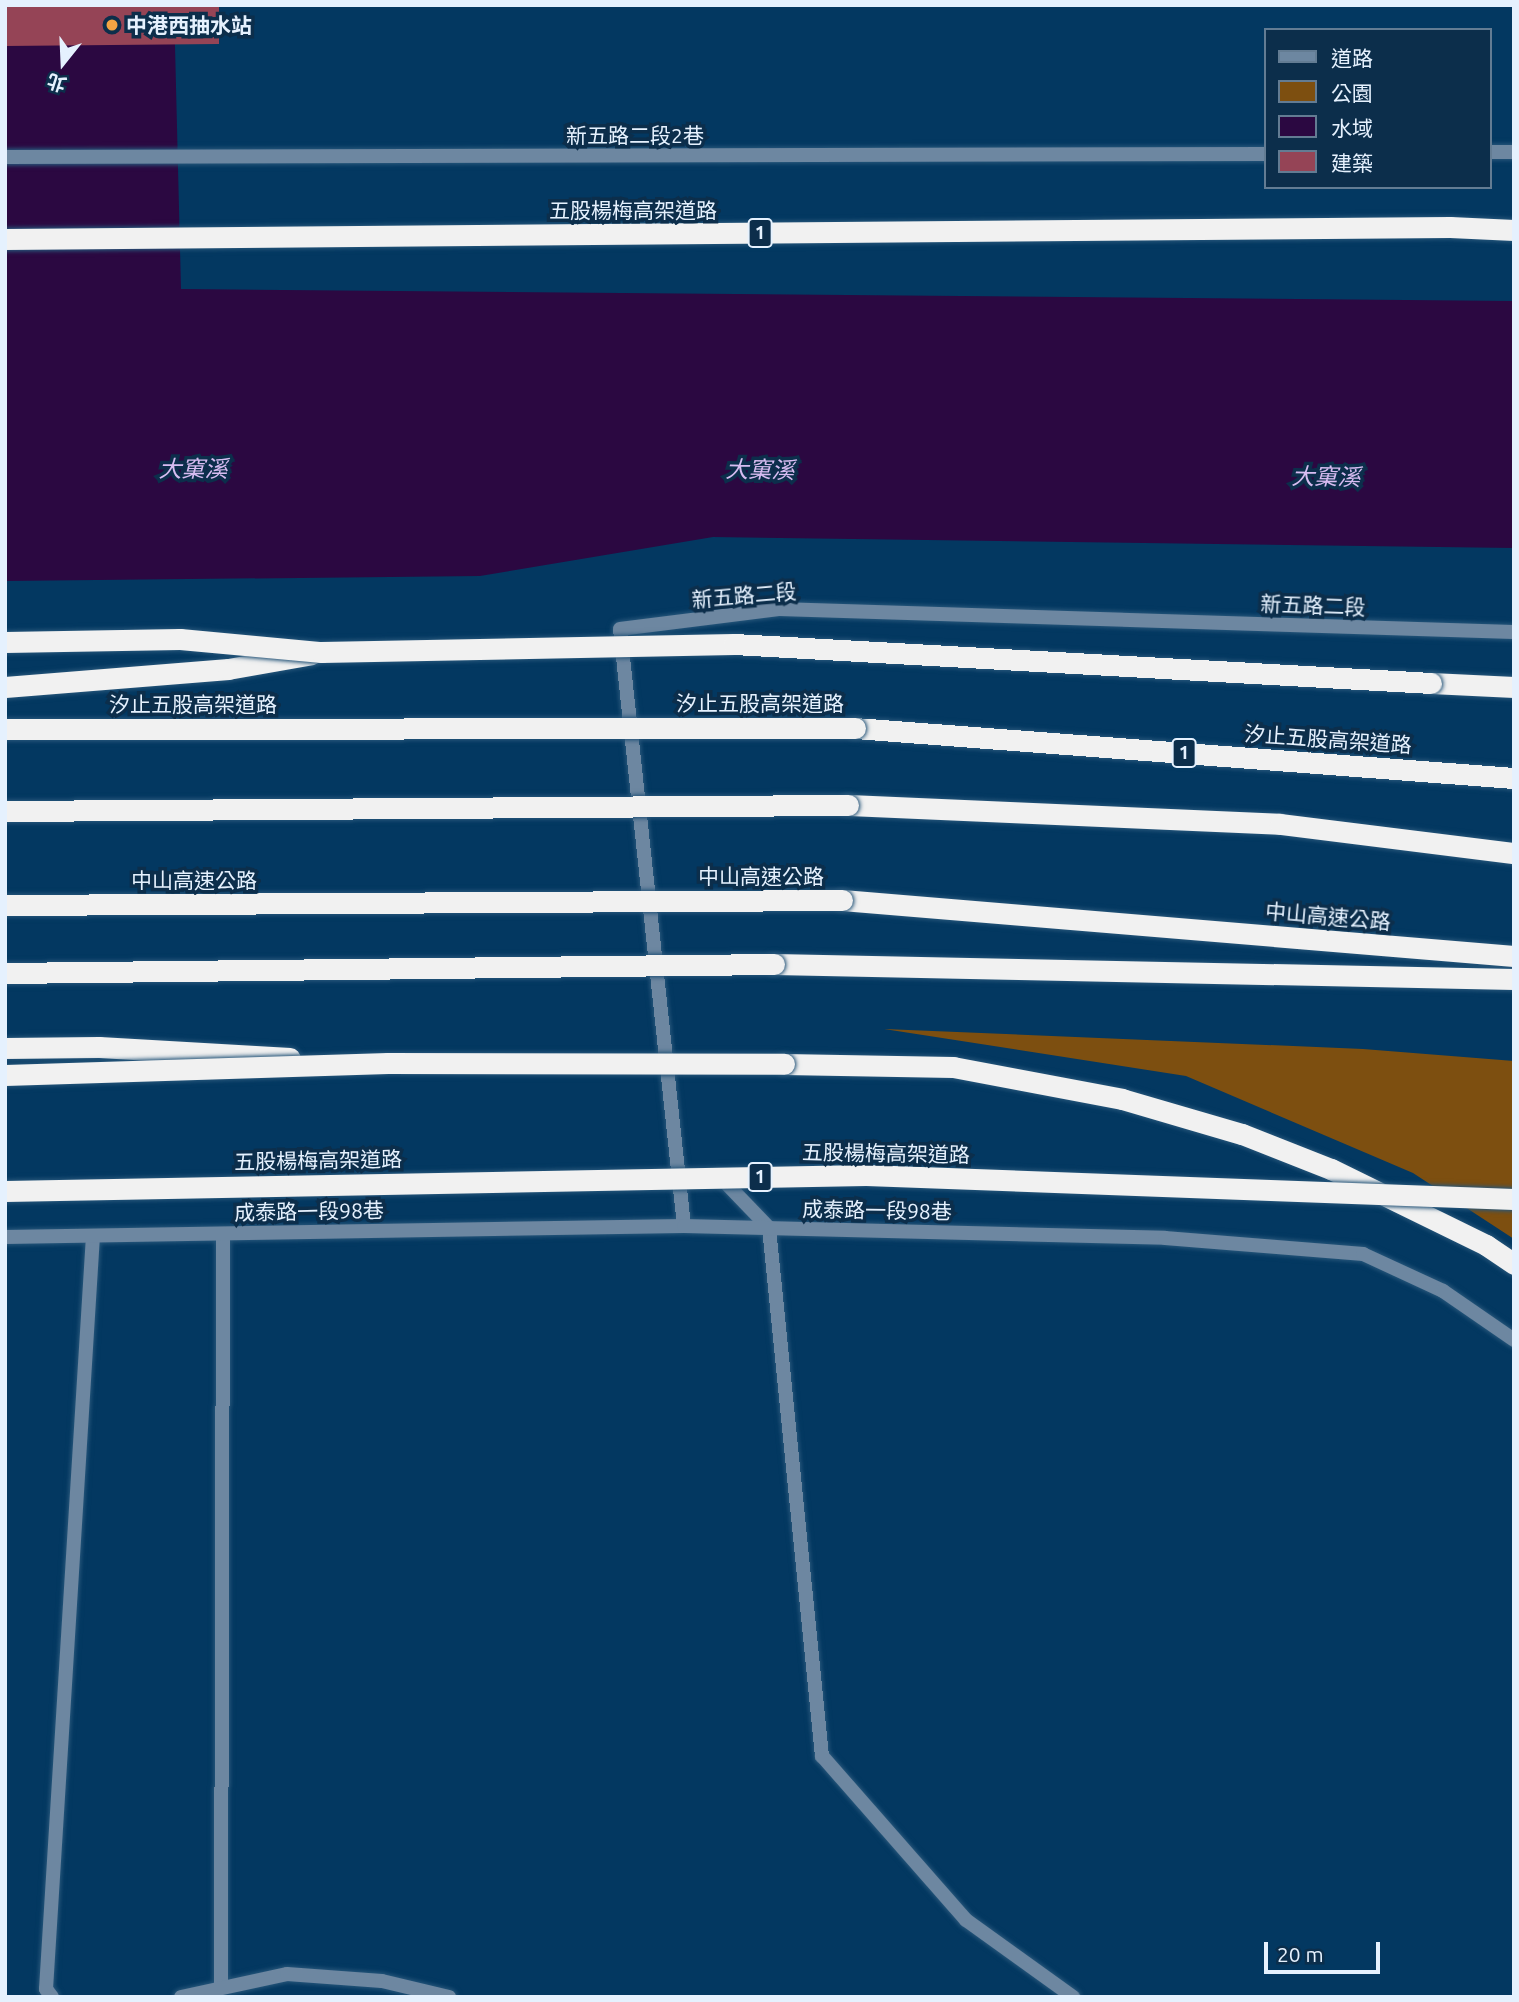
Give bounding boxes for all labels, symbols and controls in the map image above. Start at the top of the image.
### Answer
place label: 中港西抽水站 [126,12,252,38]
marker: 中港西抽水站 [104,17,120,33]
north arrow [28,28,98,98]
legend [1264,28,1491,189]
text: 道路 [1331,46,1373,70]
text: 北 [44,70,69,96]
text: 公園 [1331,81,1373,105]
text: 水域 [1331,116,1373,140]
street label: 新五路二段2巷 [566,122,704,148]
text: 建築 [1331,151,1373,175]
street label: 五股楊梅高架道路 [549,197,717,223]
road number: 1 [746,218,774,248]
water label: 大窠溪 [159,455,227,483]
water label: 大窠溪 [725,456,795,484]
water label: 大窠溪 [1291,463,1361,491]
street label: 新五路二段 [691,578,797,612]
street label: 新五路二段 [1260,591,1366,619]
street label: 汐止五股高架道路 [676,690,844,716]
street label: 汐止五股高架道路 [109,691,277,717]
street label: 汐止五股高架道路 [1243,721,1413,757]
road number: 1 [1170,738,1198,768]
street label: 中山高速公路 [698,863,824,889]
street label: 中山高速公路 [131,867,257,893]
street label: 中山高速公路 [1264,898,1392,934]
street label: 五股楊梅高架道路 [802,1139,970,1167]
street label: 五股楊梅高架道路 [234,1146,402,1174]
road number: 1 [746,1162,774,1192]
street label: 成泰路一段98巷 [802,1196,952,1224]
street label: 成泰路一段98巷 [234,1197,384,1225]
scale bar [1267,1928,1382,1972]
text: 20 m [1277,1942,1324,1966]

